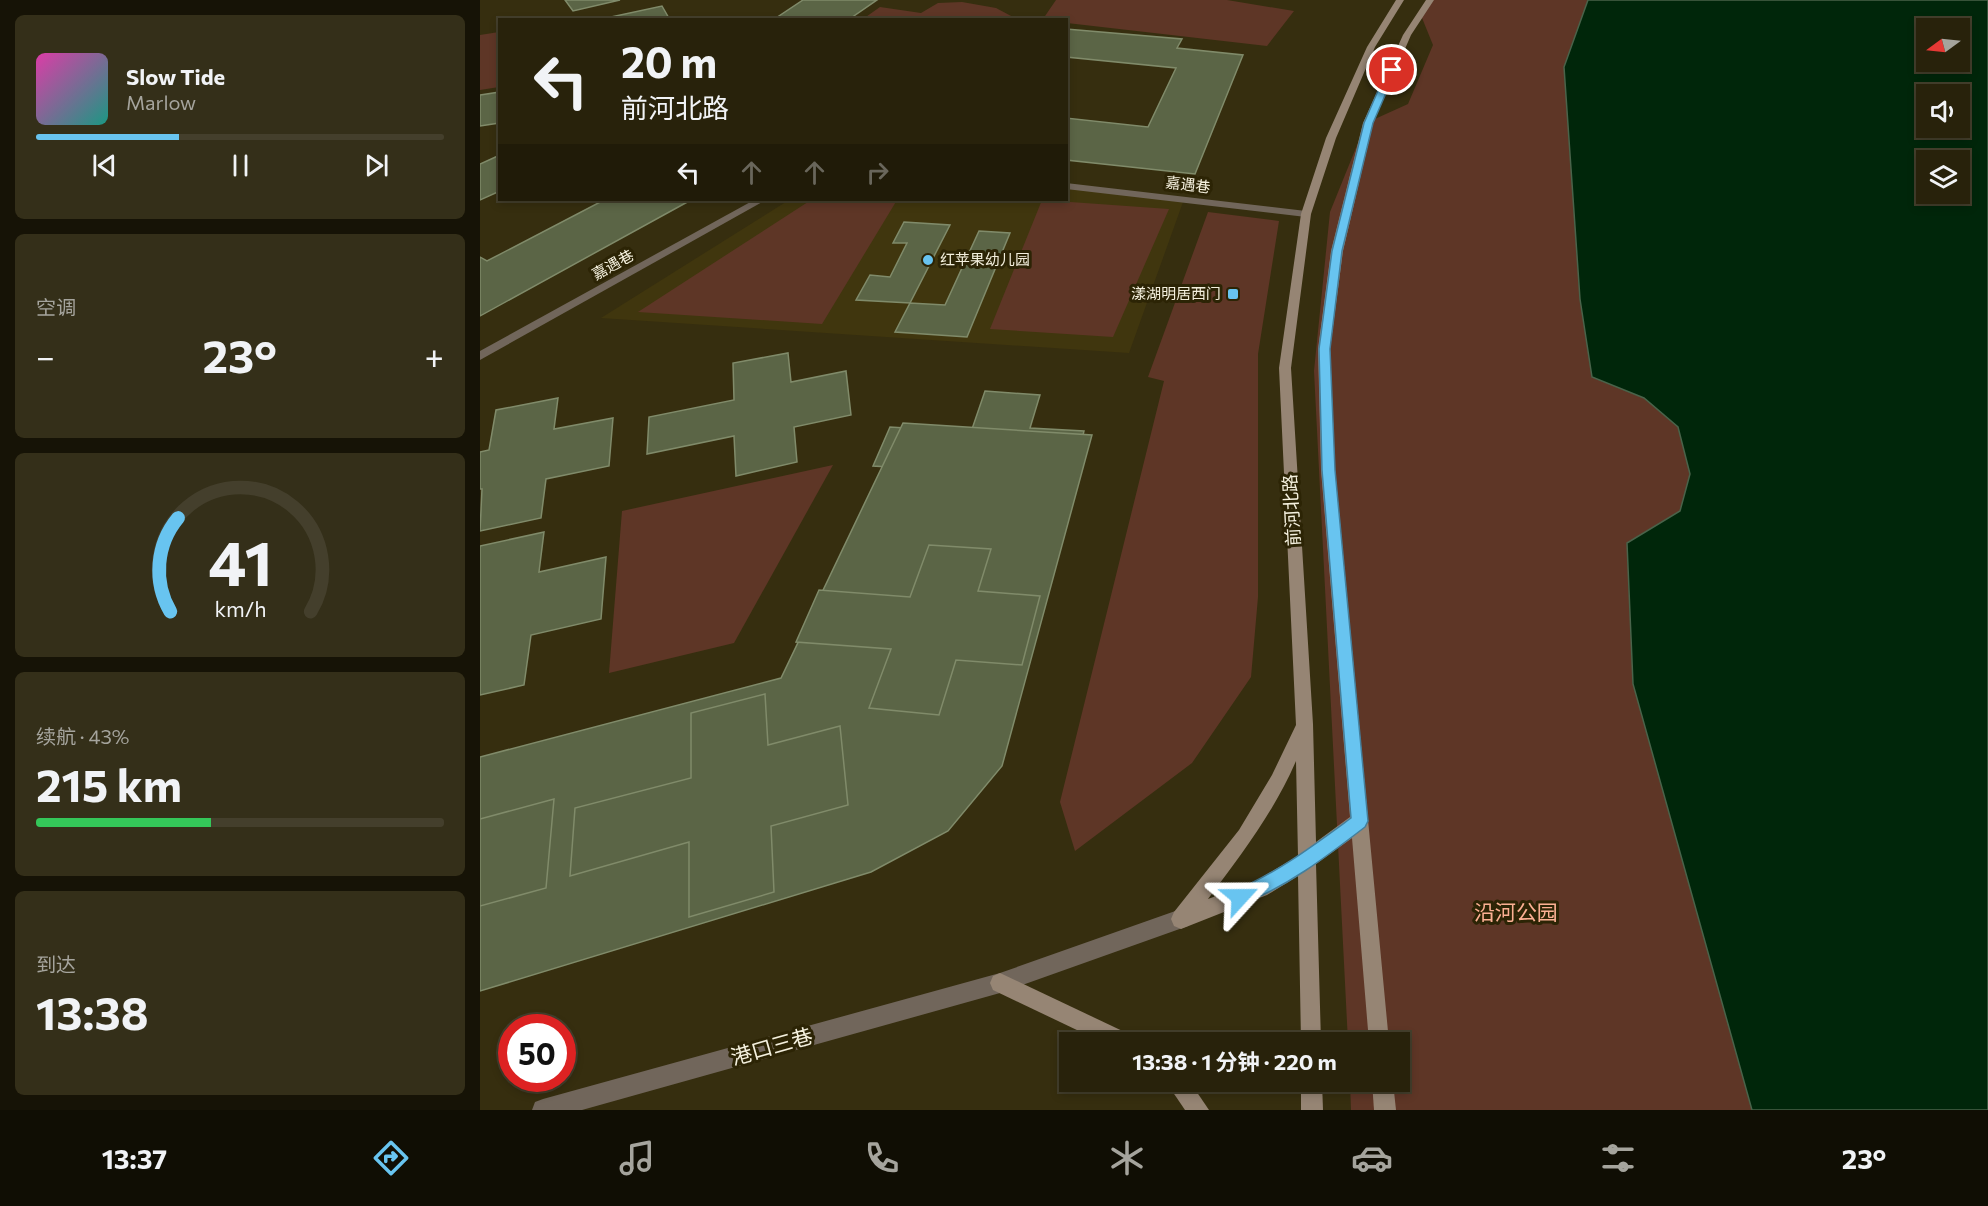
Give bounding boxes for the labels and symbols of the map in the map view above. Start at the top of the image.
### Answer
north arrow [1916,18,1970,72]
pin [1366,44,1417,95]
street label: 嘉遇巷 [1165,172,1212,196]
street label: 嘉遇巷 [588,245,637,283]
place label: 红苹果幼儿园 [940,250,1030,268]
marker: 红苹果幼儿园 [921,253,935,267]
place label: 漾湖明居西门 [1131,284,1221,302]
marker: 漾湖明居西门 [1226,287,1240,301]
street label: 前河北路 [1278,474,1304,547]
position arrow [1208,865,1272,929]
park label: 沿河公园 [1474,899,1558,924]
speed limit sign: 50 [498,1014,576,1092]
street label: 港口三巷 [728,1022,815,1069]

